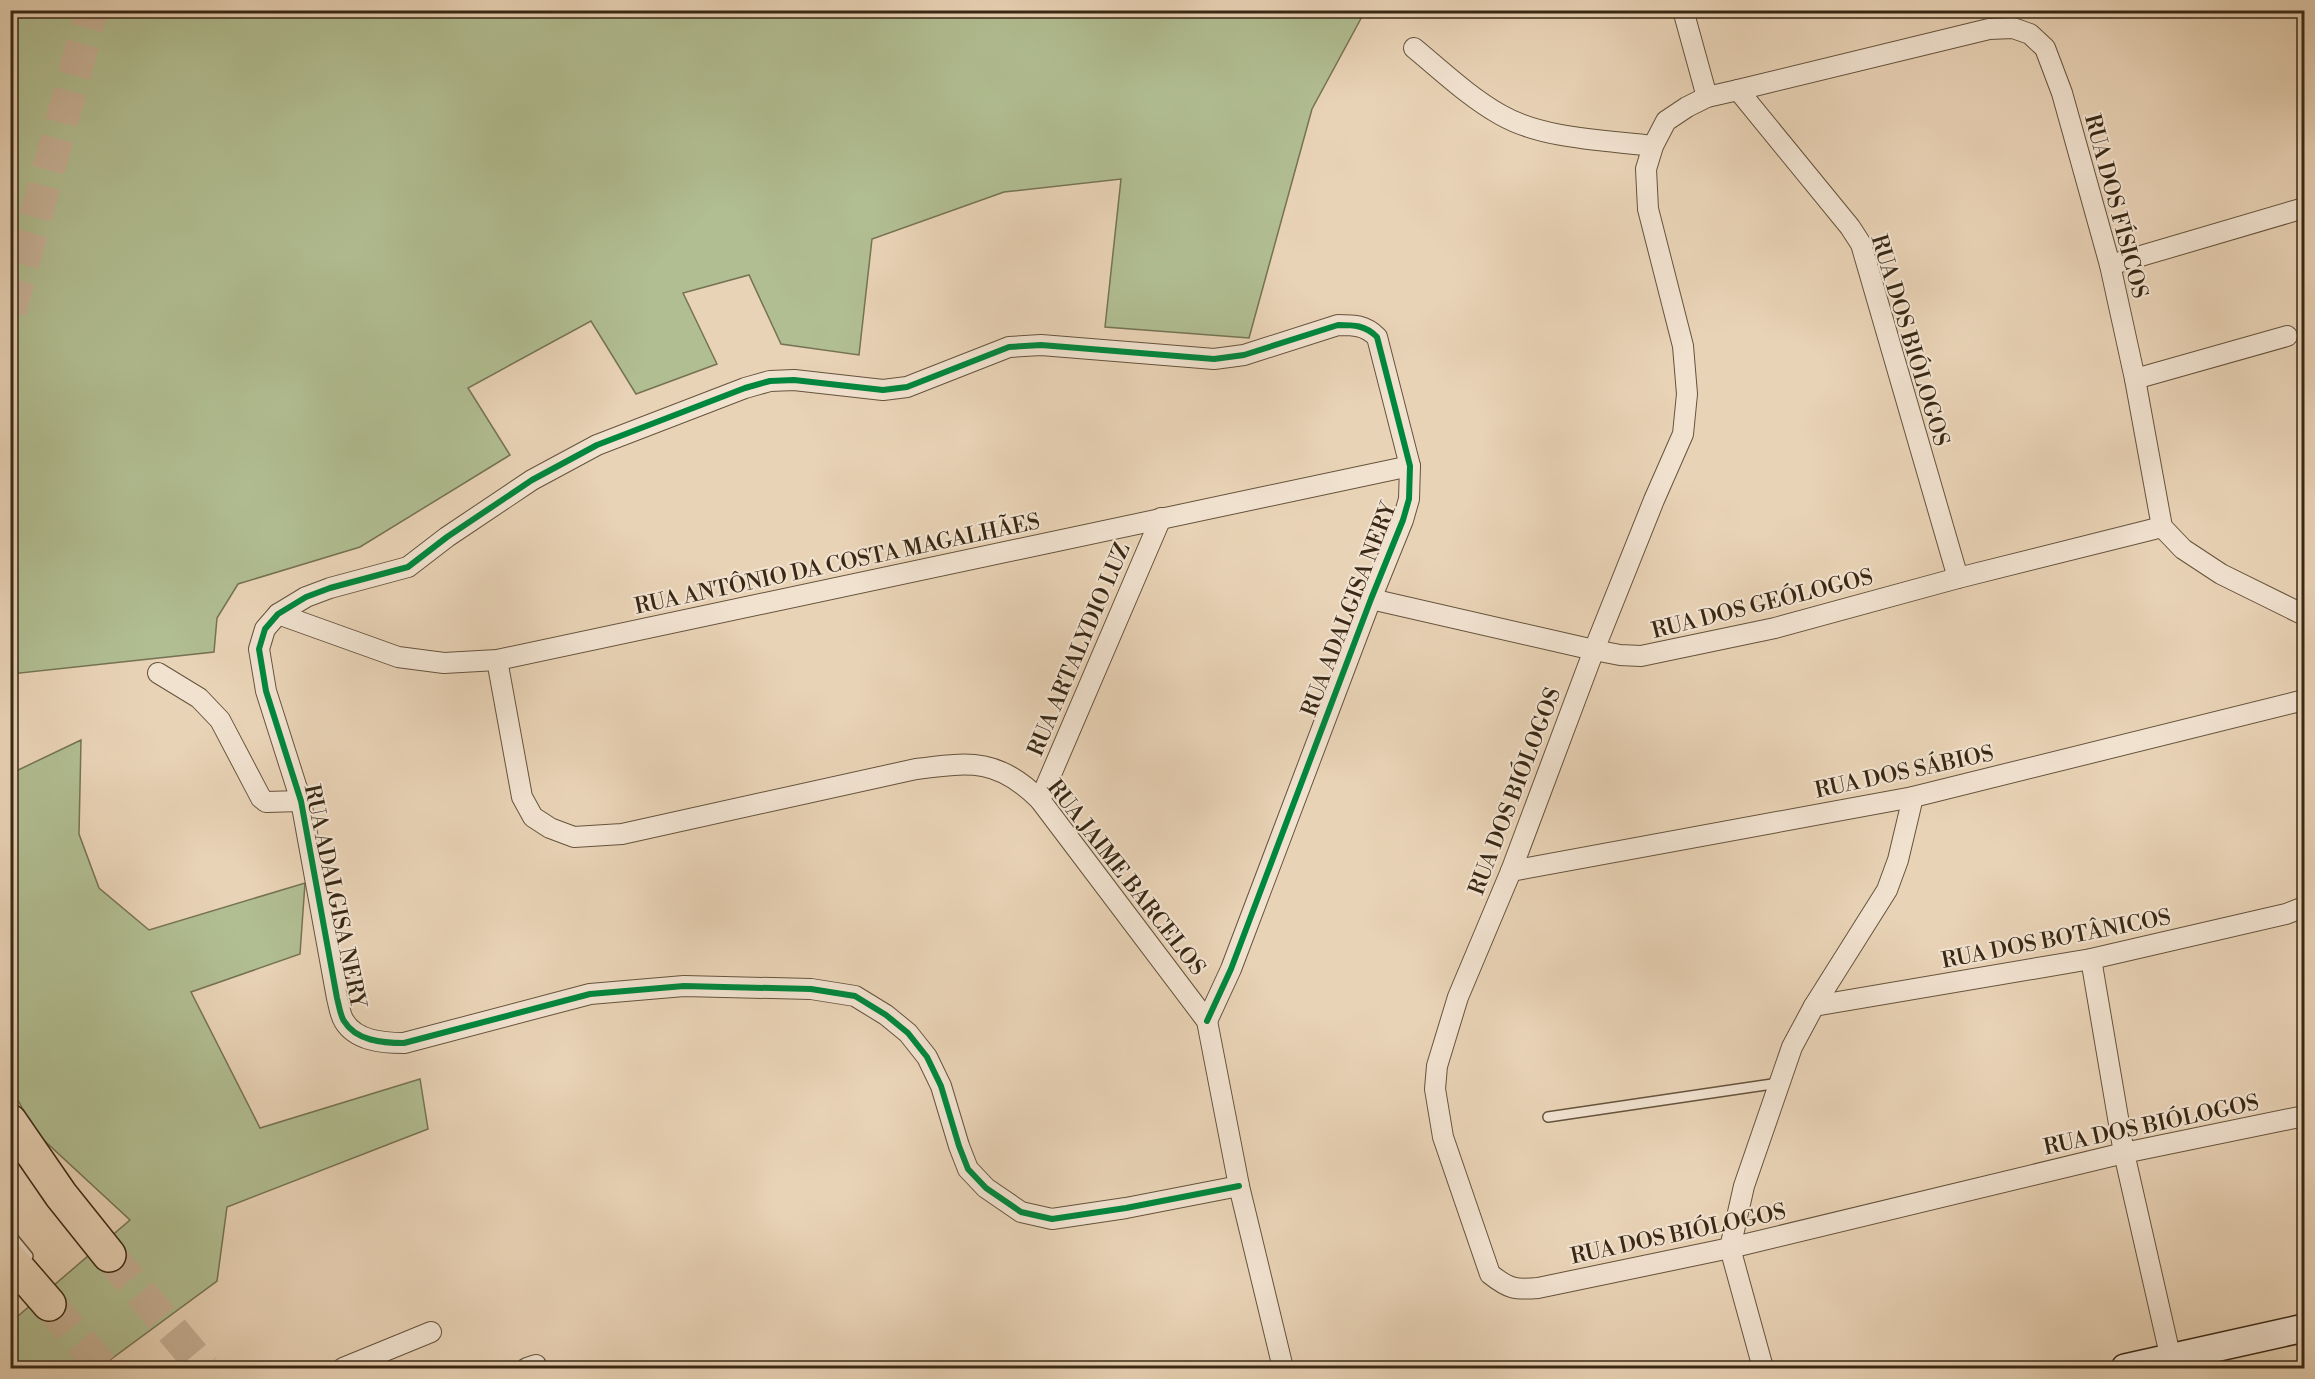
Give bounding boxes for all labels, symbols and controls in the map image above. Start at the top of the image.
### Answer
street label: RUA DOS FÍSICOS [2078,111,2154,302]
street label: RUA DOS BIÓLOGOS [1865,231,1957,449]
street label: RUA ADALGISA NERY [1296,497,1403,721]
street label: RUA ANTÔNIO DA COSTA MAGALHÃES [632,506,1043,621]
street label: RUA ARTALYDIO LUZ [1022,539,1137,760]
street label: RUA DOS GEÓLOGOS [1648,562,1876,645]
street label: RUA DOS BIÓLOGOS [1462,683,1567,899]
street label: RUA DOS SÁBIOS [1812,739,1996,805]
street label: RUA JAIME BARCELOS [1041,775,1211,981]
street label: RUA ADALGISA NERY [298,782,372,1012]
street label: RUA DOS BOTÂNICOS [1939,903,2173,975]
street label: RUA DOS BIÓLOGOS [2041,1087,2262,1162]
street label: RUA DOS BIÓLOGOS [1568,1196,1789,1271]

